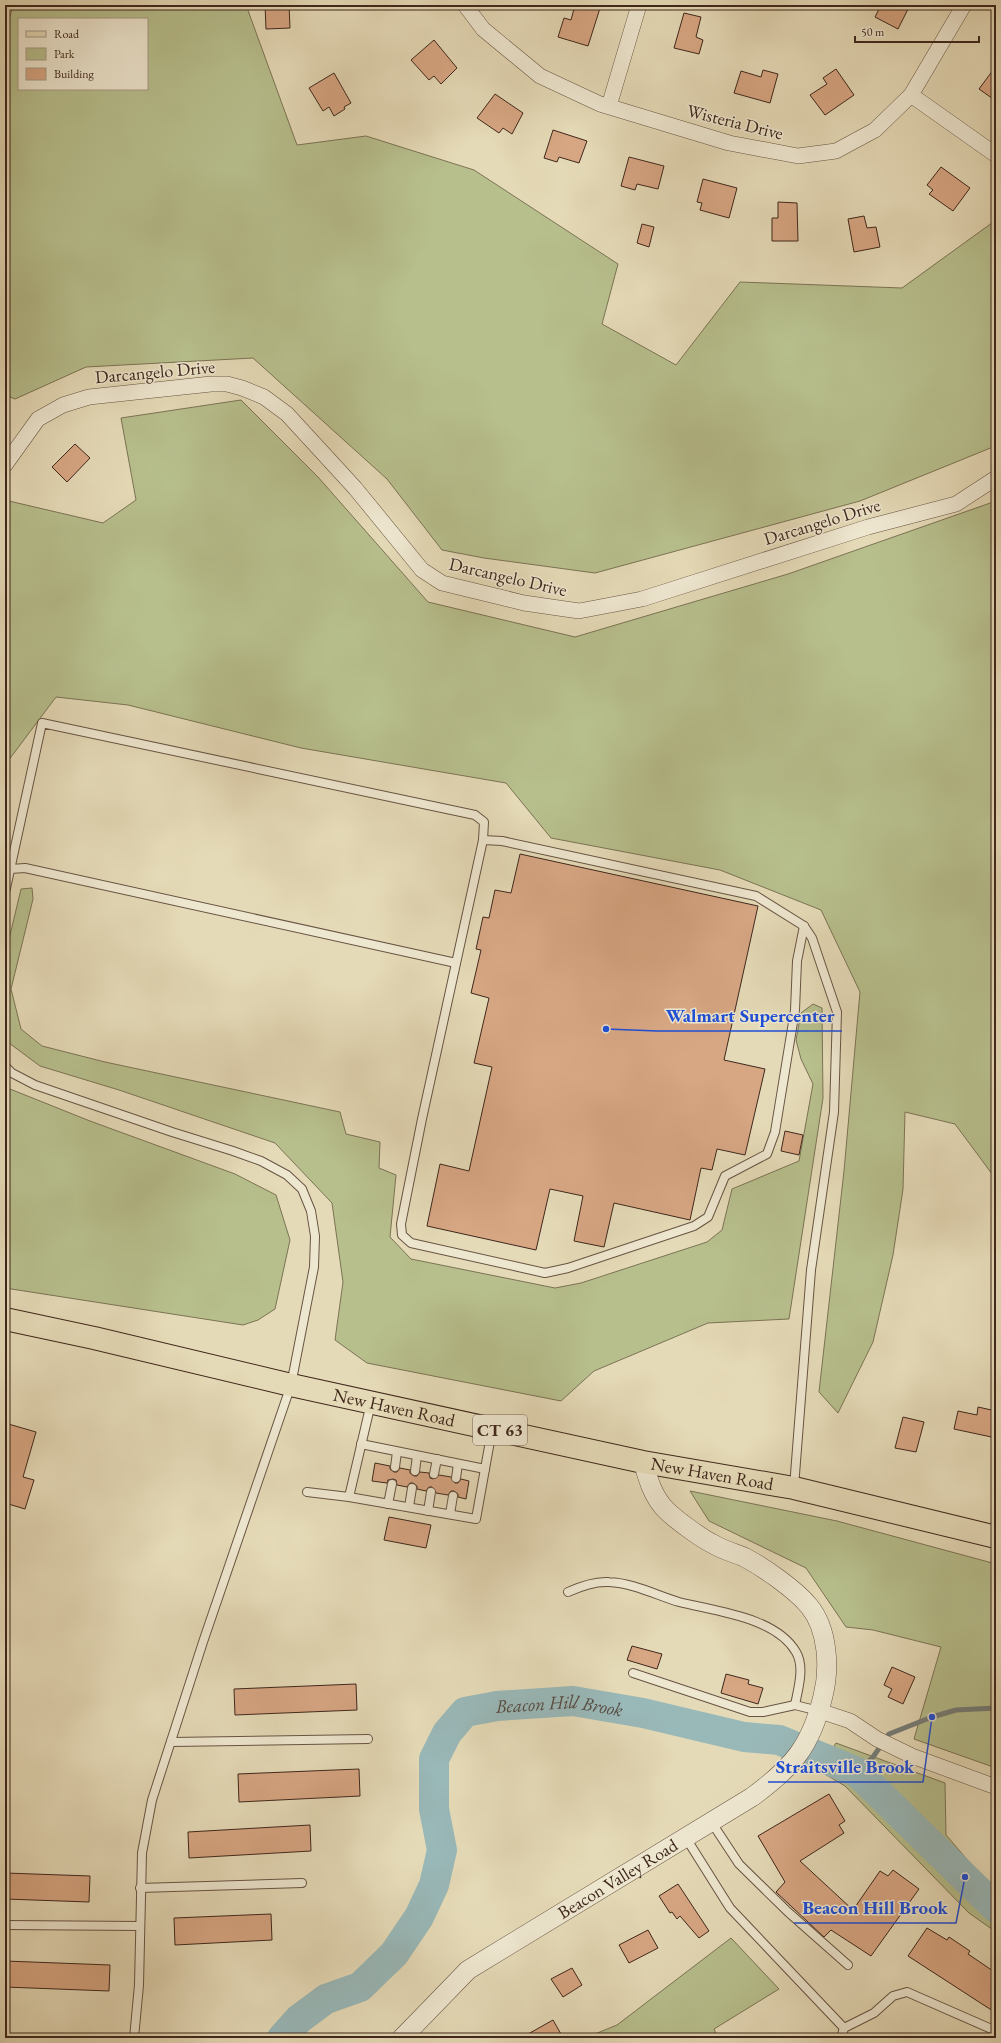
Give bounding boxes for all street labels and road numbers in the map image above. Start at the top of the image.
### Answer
street label: Wisteria Drive [684,98,786,145]
street label: Darcangelo Drive [94,355,216,388]
street label: Darcangelo Drive [761,493,883,550]
street label: Darcangelo Drive [447,552,569,601]
street label: New Haven Road [331,1383,458,1432]
road number: CT 63 [473,1415,527,1445]
street label: New Haven Road [649,1452,776,1495]
street label: Beacon Valley Road [553,1833,682,1924]

